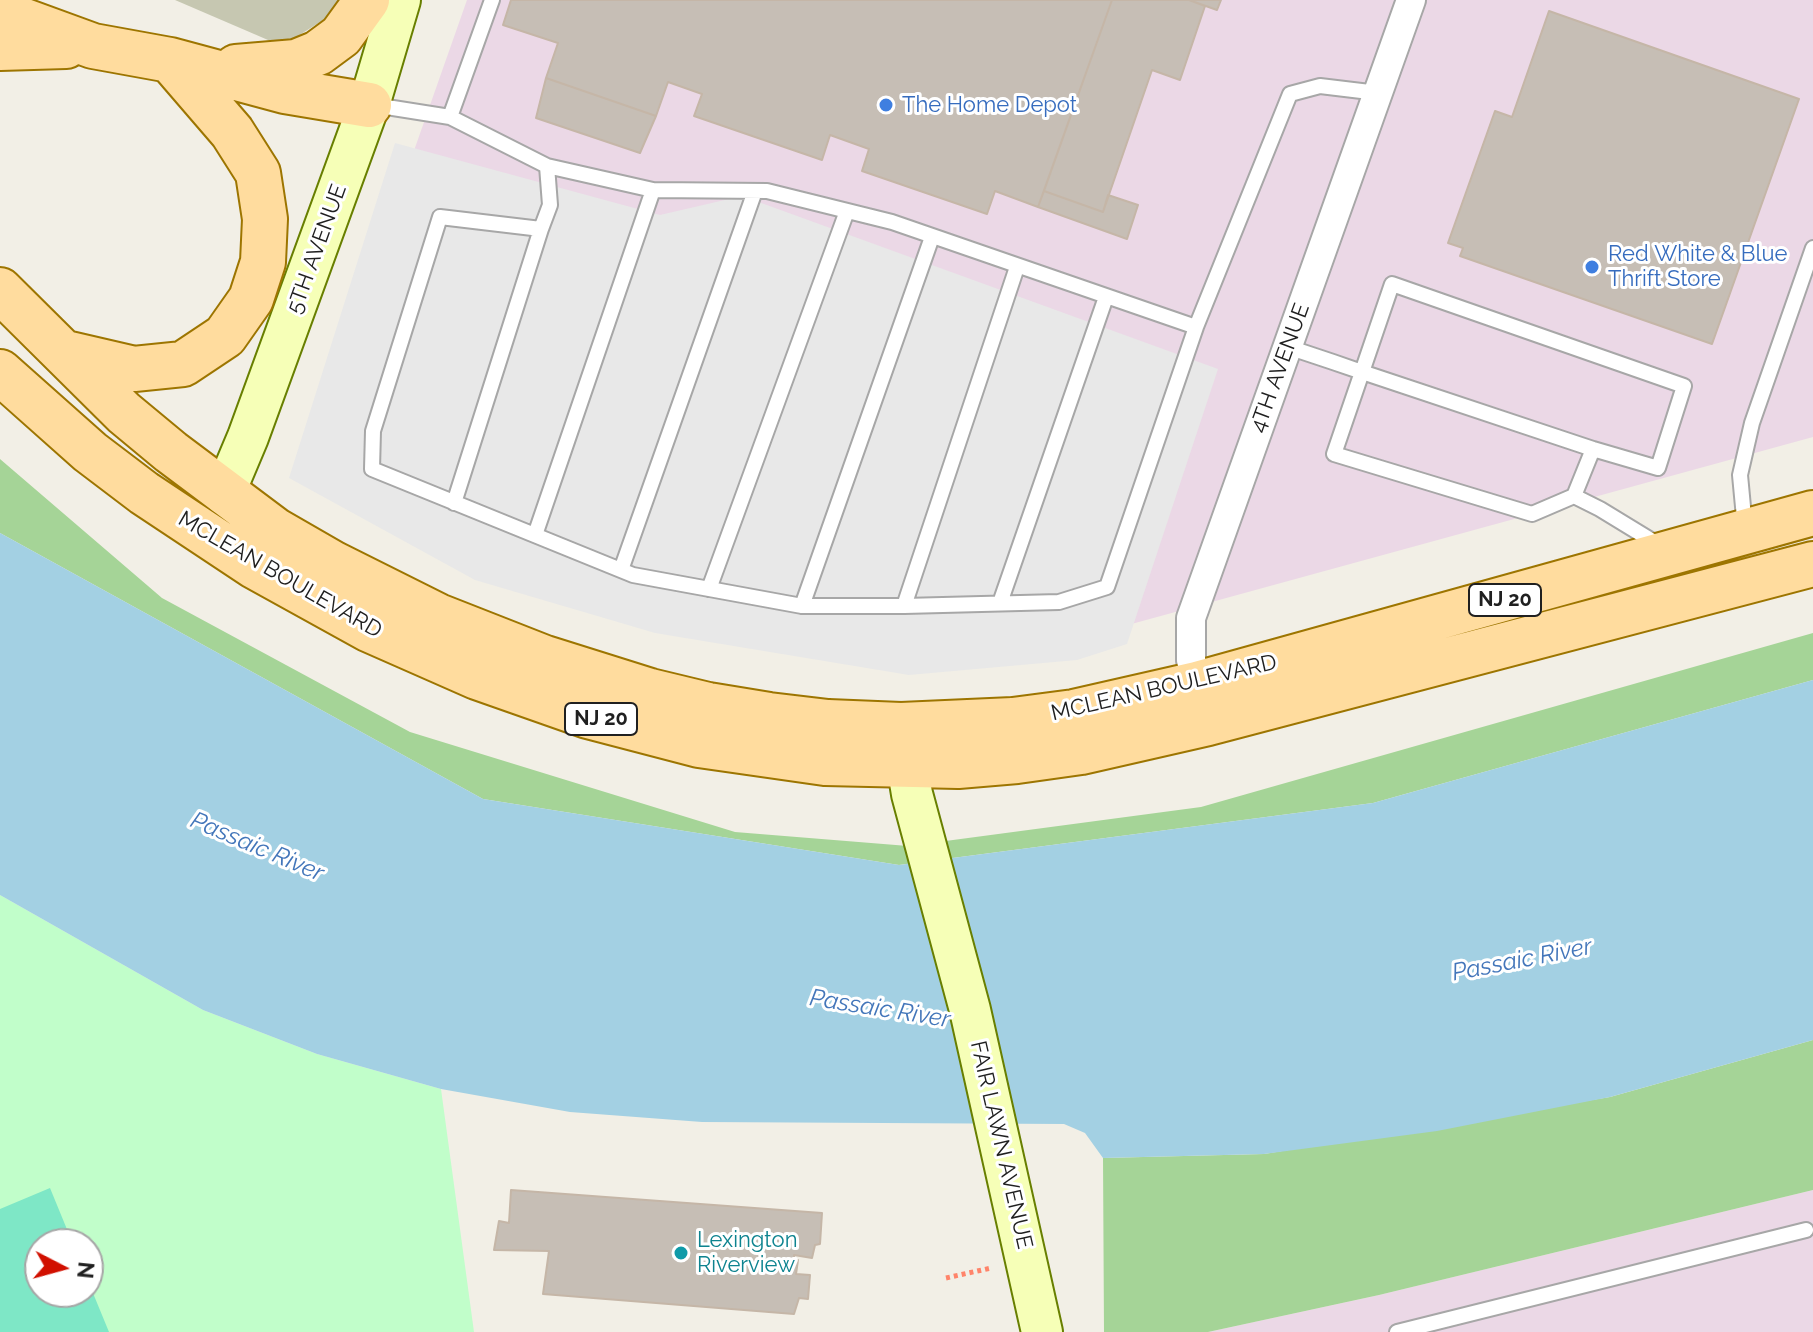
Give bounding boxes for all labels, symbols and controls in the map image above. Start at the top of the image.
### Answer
place label: The Home Depot [902,92,1077,118]
marker: The Home Depot [877,96,895,114]
street label: 5TH AVENUE [281,181,353,317]
place label: Red White & Blue Thrift Store [1608,241,1787,292]
marker: Red White & Blue Thrift Store [1583,258,1601,276]
street label: 4TH AVENUE [1244,300,1316,436]
street label: MCLEAN BOULEVARD [174,506,386,644]
road number: NJ 20 [1469,584,1541,616]
street label: MCLEAN BOULEVARD [1049,649,1279,727]
road number: NJ 20 [565,703,637,735]
water label: Passaic River [186,806,328,888]
water label: Passaic River [1450,932,1594,988]
water label: Passaic River [808,984,952,1034]
street label: FAIR LAWN AVENUE [964,1038,1038,1252]
place label: Lexington Riverview [697,1227,797,1278]
north arrow [24,1228,104,1308]
marker: Lexington Riverview [672,1244,690,1262]
text: N [72,1261,100,1280]

